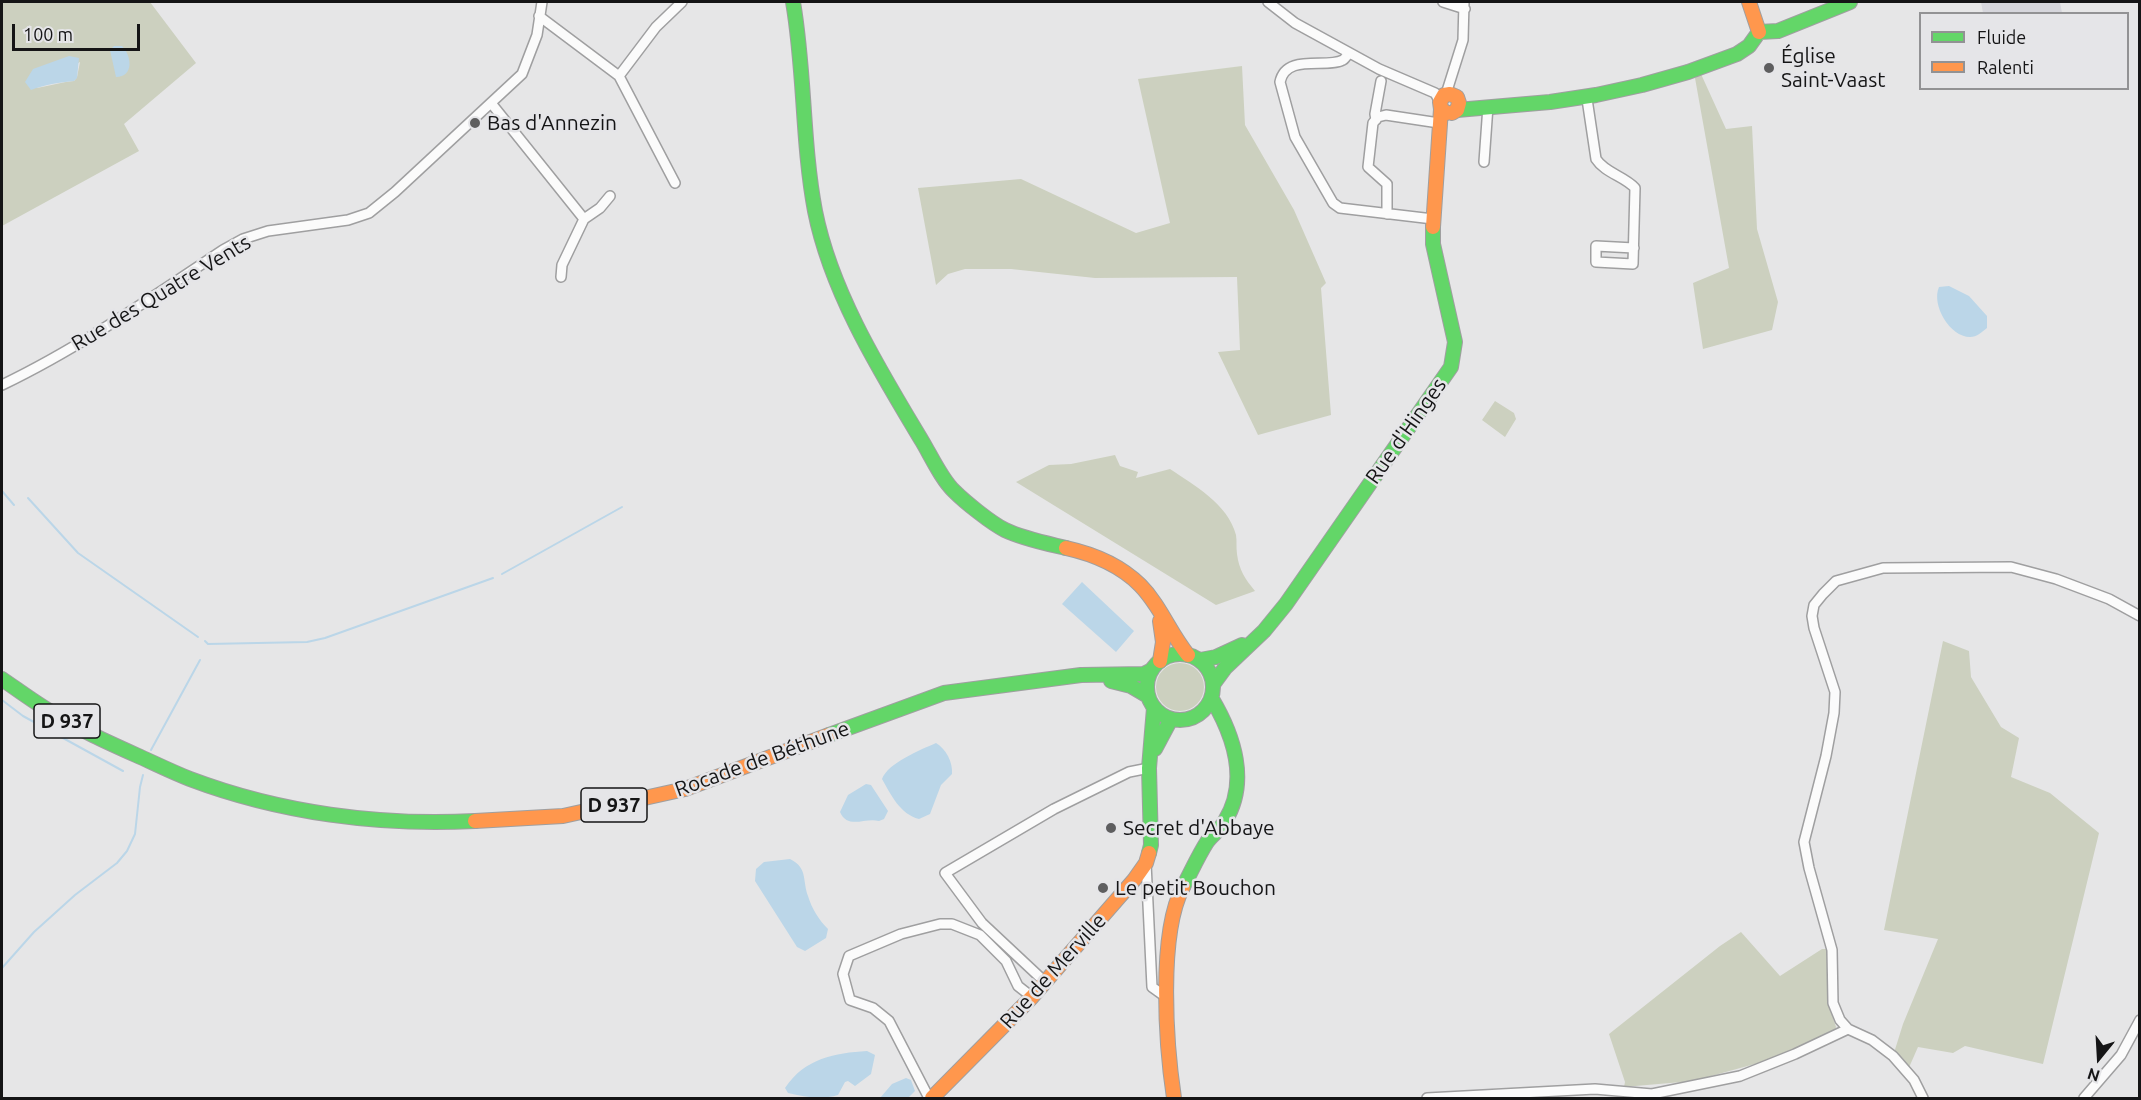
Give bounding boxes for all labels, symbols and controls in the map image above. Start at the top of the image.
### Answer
scale bar [15,12,142,50]
legend [1919,12,2129,90]
text: 100 m [23,24,73,44]
text: Fluide [1977,27,2026,47]
place label: Église Saint-Vaast [1781,43,1886,93]
text: Ralenti [1977,57,2034,77]
marker: Église Saint-Vaast [1762,61,1776,75]
place label: Bas d'Annezin [487,110,617,136]
marker: Bas d'Annezin [468,116,482,130]
street label: Rue des Quatre Vents [67,230,255,356]
street label: Rue d'Hinges [1360,373,1452,489]
road number: D 937 [34,704,100,738]
street label: Rocade de Béthune [671,716,853,802]
road number: D 937 [581,788,647,822]
place label: Secret d'Abbaye [1123,815,1275,841]
marker: Secret d'Abbaye [1104,821,1118,835]
place label: Le petit Bouchon [1115,875,1276,901]
marker: Le petit Bouchon [1096,881,1110,895]
street label: Rue de Merville [995,908,1111,1034]
north arrow [2069,1028,2129,1088]
text: N [2085,1065,2102,1086]

